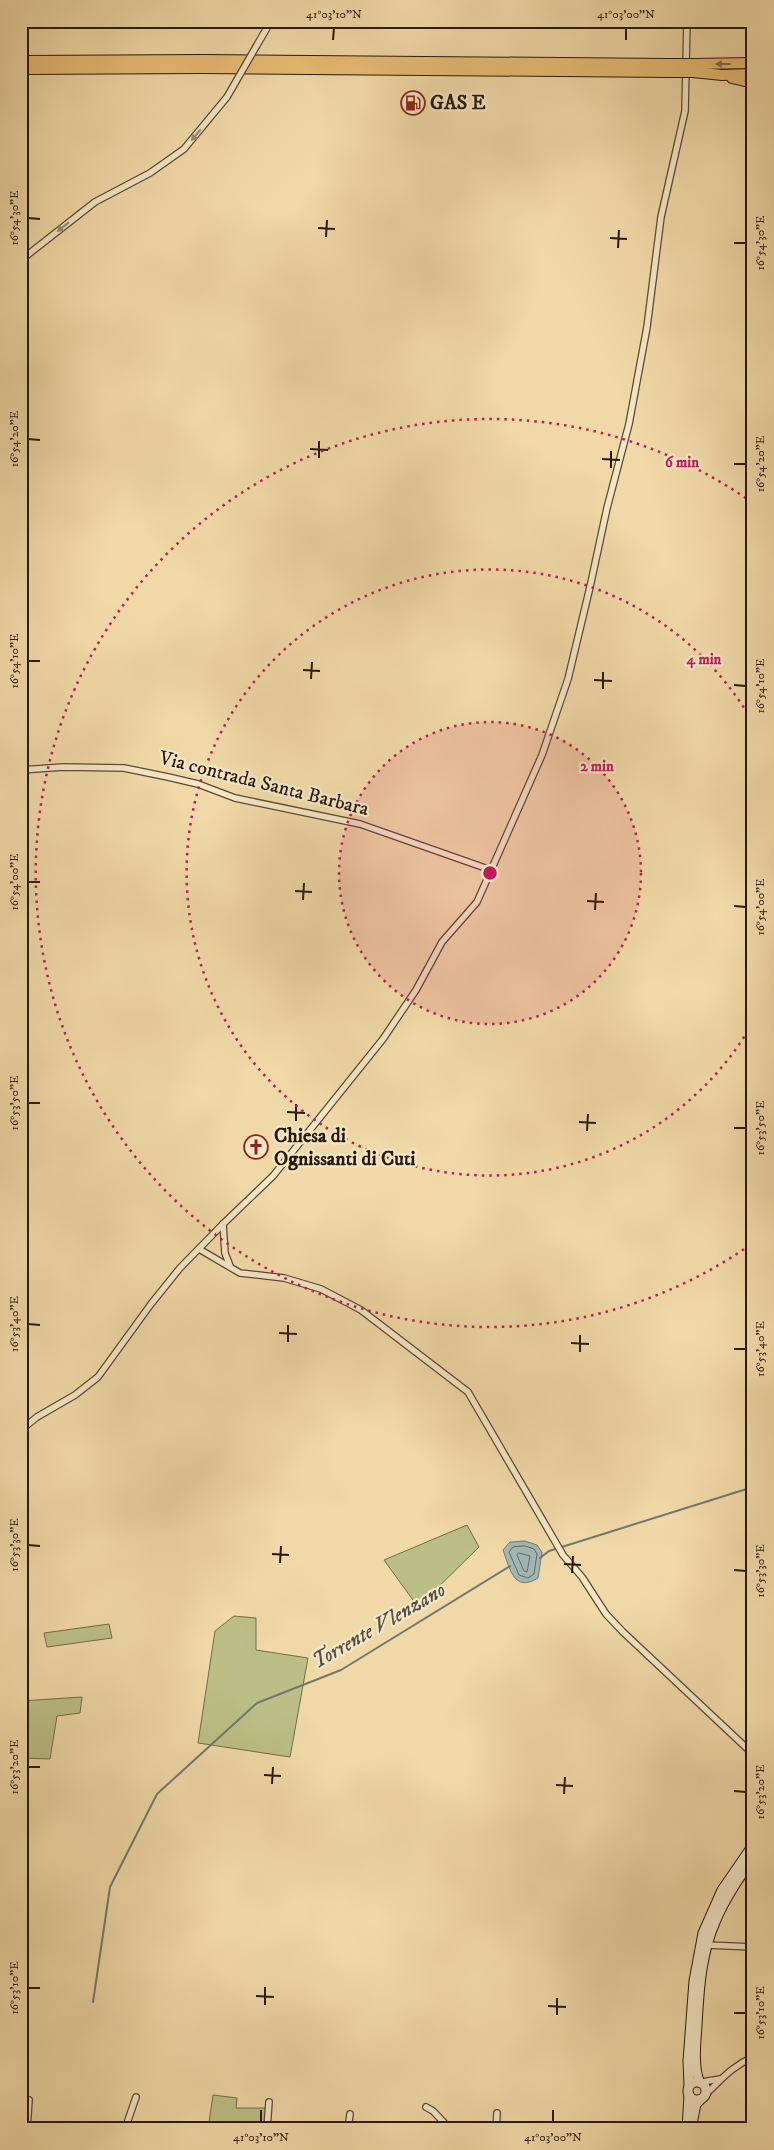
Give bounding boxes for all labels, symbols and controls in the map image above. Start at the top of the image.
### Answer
text: 41°03'10"N [306,7,362,22]
text: 41°03'00"N [597,7,655,22]
one-way arrow [715,60,731,68]
fuel station icon: GAS E [400,90,426,116]
place label: GAS E [430,91,486,116]
one-way arrow [190,128,202,140]
text: 16°54'30"E [7,190,22,246]
text: 16°54'30"E [753,215,768,271]
one-way arrow [57,221,70,232]
text: 16°54'20"E [7,410,22,467]
text: 16°54'20"E [753,435,768,492]
text: 6 min [665,453,699,472]
text: 16°54'10"E [7,633,22,689]
text: 4 min [686,650,722,669]
text: 16°54'10"E [753,658,768,714]
street label: Via contrada Santa Barbara [156,746,372,822]
text: 2 min [580,757,614,776]
text: 16°54'00"E [7,853,22,911]
centre of rings [481,864,499,882]
text: 16°54'00"E [753,878,768,936]
text: 16°53'50"E [7,1075,22,1130]
text: 16°53'50"E [753,1100,768,1155]
place label: Chiesa di Ognissanti di Cuti [274,1124,416,1172]
church icon: Chiesa di Ognissanti di Cuti [243,1134,269,1160]
text: 16°53'40"E [7,1296,22,1352]
text: 16°53'40"E [753,1321,768,1377]
text: 16°53'30"E [7,1518,22,1572]
text: 16°53'30"E [753,1544,768,1598]
water label: Torrente Vlenzano [308,1577,451,1675]
text: 16°53'20"E [7,1739,22,1794]
text: 16°53'20"E [753,1764,768,1819]
text: 16°53'10"E [7,1961,22,2015]
text: 16°53'10"E [753,1986,768,2040]
text: 41°03'10"N [233,2130,289,2145]
text: 41°03'00"N [524,2130,582,2145]

